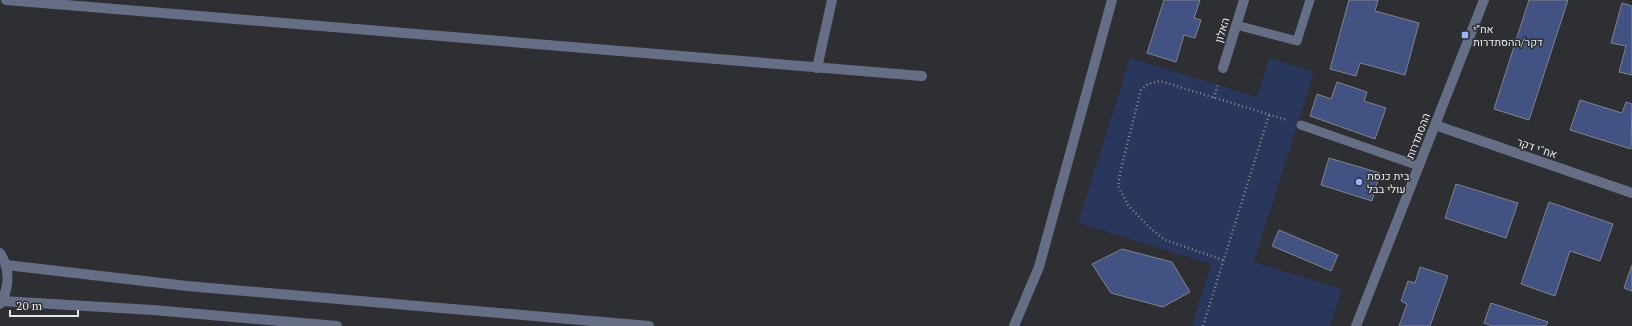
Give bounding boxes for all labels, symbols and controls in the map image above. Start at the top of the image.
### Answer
street label: האלון [1212,16,1232,44]
place label: אח״י דקר/ההסתדרות [1473,22,1543,49]
marker: אח״י דקר/ההסתדרות [1460,30,1470,40]
street label: ההסתדרות [1403,111,1433,161]
street label: אח"י דקר [1515,135,1559,161]
place label: בית כנסת עולי בבל [1367,169,1410,196]
marker: בית כנסת עולי בבל [1354,177,1364,187]
scale bar [10,292,78,318]
text: 20 m [16,298,43,313]

